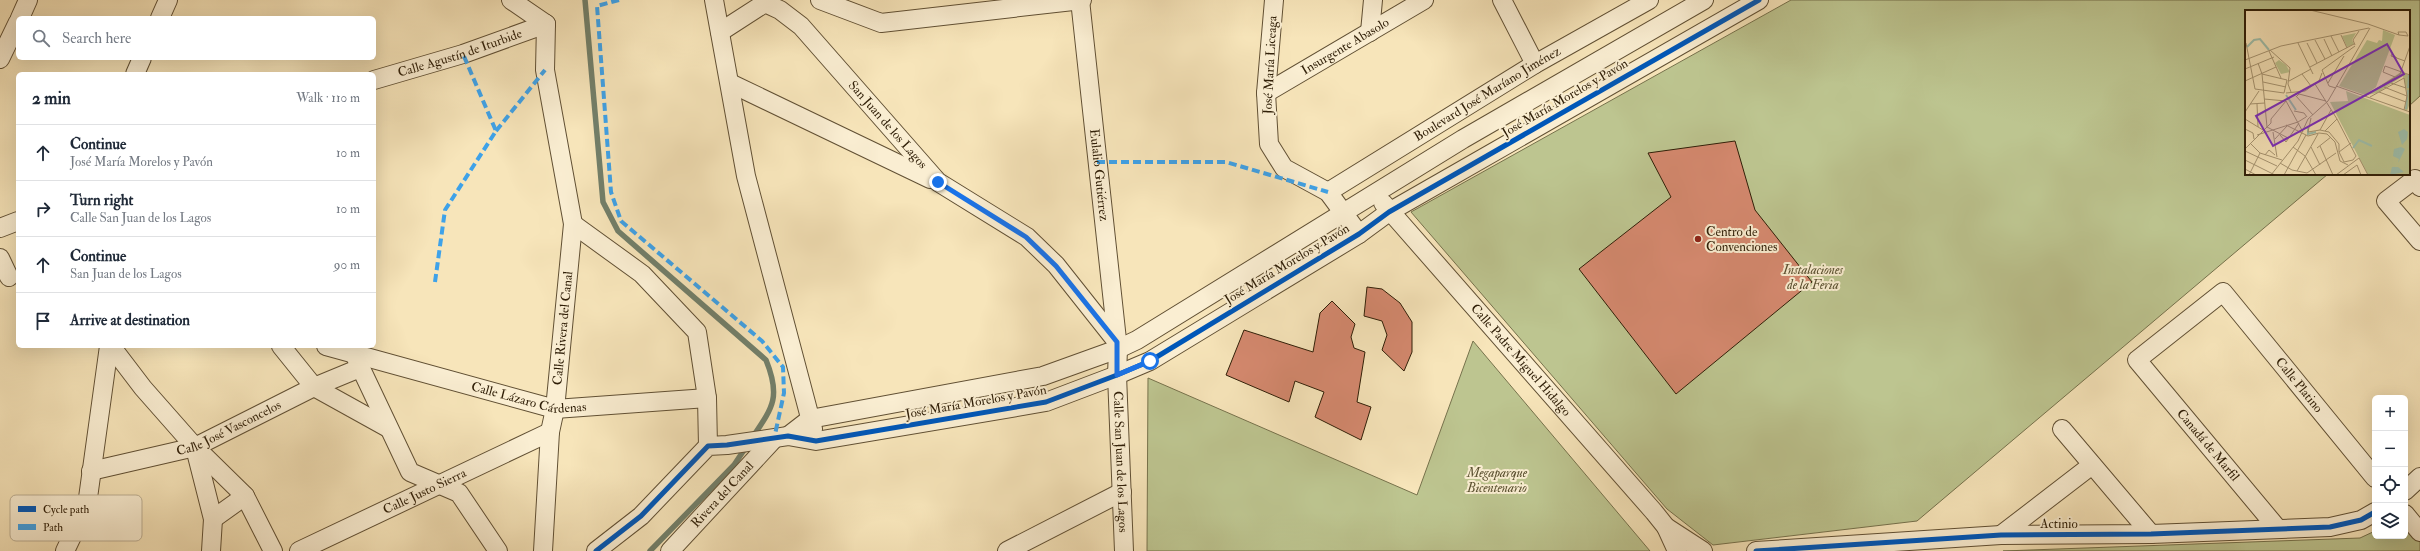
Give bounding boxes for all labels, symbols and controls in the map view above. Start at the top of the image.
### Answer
inset map [2245,10,2410,175]
street label: Insurgente Abasolo [1299,14,1392,78]
street label: José María Liceaga [1259,15,1281,116]
search box [16,16,376,60]
street label: Calle Agustín de Iturbide [396,25,525,81]
icon: search [30,27,52,49]
text: Search here [62,29,131,48]
street label: Boulevard José Maríano Jiménez [1411,43,1564,145]
street label: José María Morelos y Pavón [1498,55,1632,142]
street label: San Juan de los Lagos [845,78,931,173]
text: 2 min [32,88,71,109]
text: Walk · 110 m [296,90,360,106]
street label: Eulalio Gutiérrez [1086,128,1112,223]
text: Continue [70,135,126,154]
icon: ahead [32,142,54,164]
text: 10 m [336,145,360,161]
text: José María Morelos y Pavón [70,154,213,170]
route end [929,173,947,191]
text: Turn right [70,191,133,210]
icon: right [32,198,54,220]
text: 10 m [336,201,360,217]
text: Calle San Juan de los Lagos [70,210,211,226]
street label: José María Morelos y Pavón [1221,220,1353,309]
place label: Centro de Convenciones [1706,224,1778,255]
marker: Centro de Convenciones [1693,234,1703,244]
text: Continue [70,247,126,266]
icon: ahead [32,254,54,276]
text: 90 m [334,257,360,273]
park label: Instalaciones de la Feria [1782,262,1843,293]
text: San Juan de los Lagos [70,266,182,282]
street label: Calle Rivera del Canal [549,270,576,386]
street label: Calle Padre Miguel Hidalgo [1467,301,1574,420]
icon: arrive [32,310,54,332]
text: Arrive at destination [70,311,190,330]
route start [1141,352,1159,370]
street label: Calle Platino [2272,354,2326,416]
street label: Calle Lázaro Cárdenas [470,378,587,417]
street label: José María Morelos y Pavón [903,382,1048,423]
street label: Calle San Juan de los Lagos [1110,391,1131,533]
map controls [2372,395,2408,539]
button: + [2372,395,2408,431]
street label: Calle José Vasconcelos [175,397,284,459]
street label: Canadá de Marfil [2173,406,2243,485]
button: − [2372,431,2408,467]
street label: Rivera del Canal [688,458,758,531]
street label: Calle Justo Sierra [380,465,469,518]
park label: Megaparque Bicentenario [1466,465,1528,496]
button: locate [2372,467,2408,503]
legend [10,495,142,541]
text: Cycle path [43,503,89,517]
button: layers [2372,503,2408,539]
street label: Actinio [2039,516,2078,532]
text: Path [43,521,63,534]

